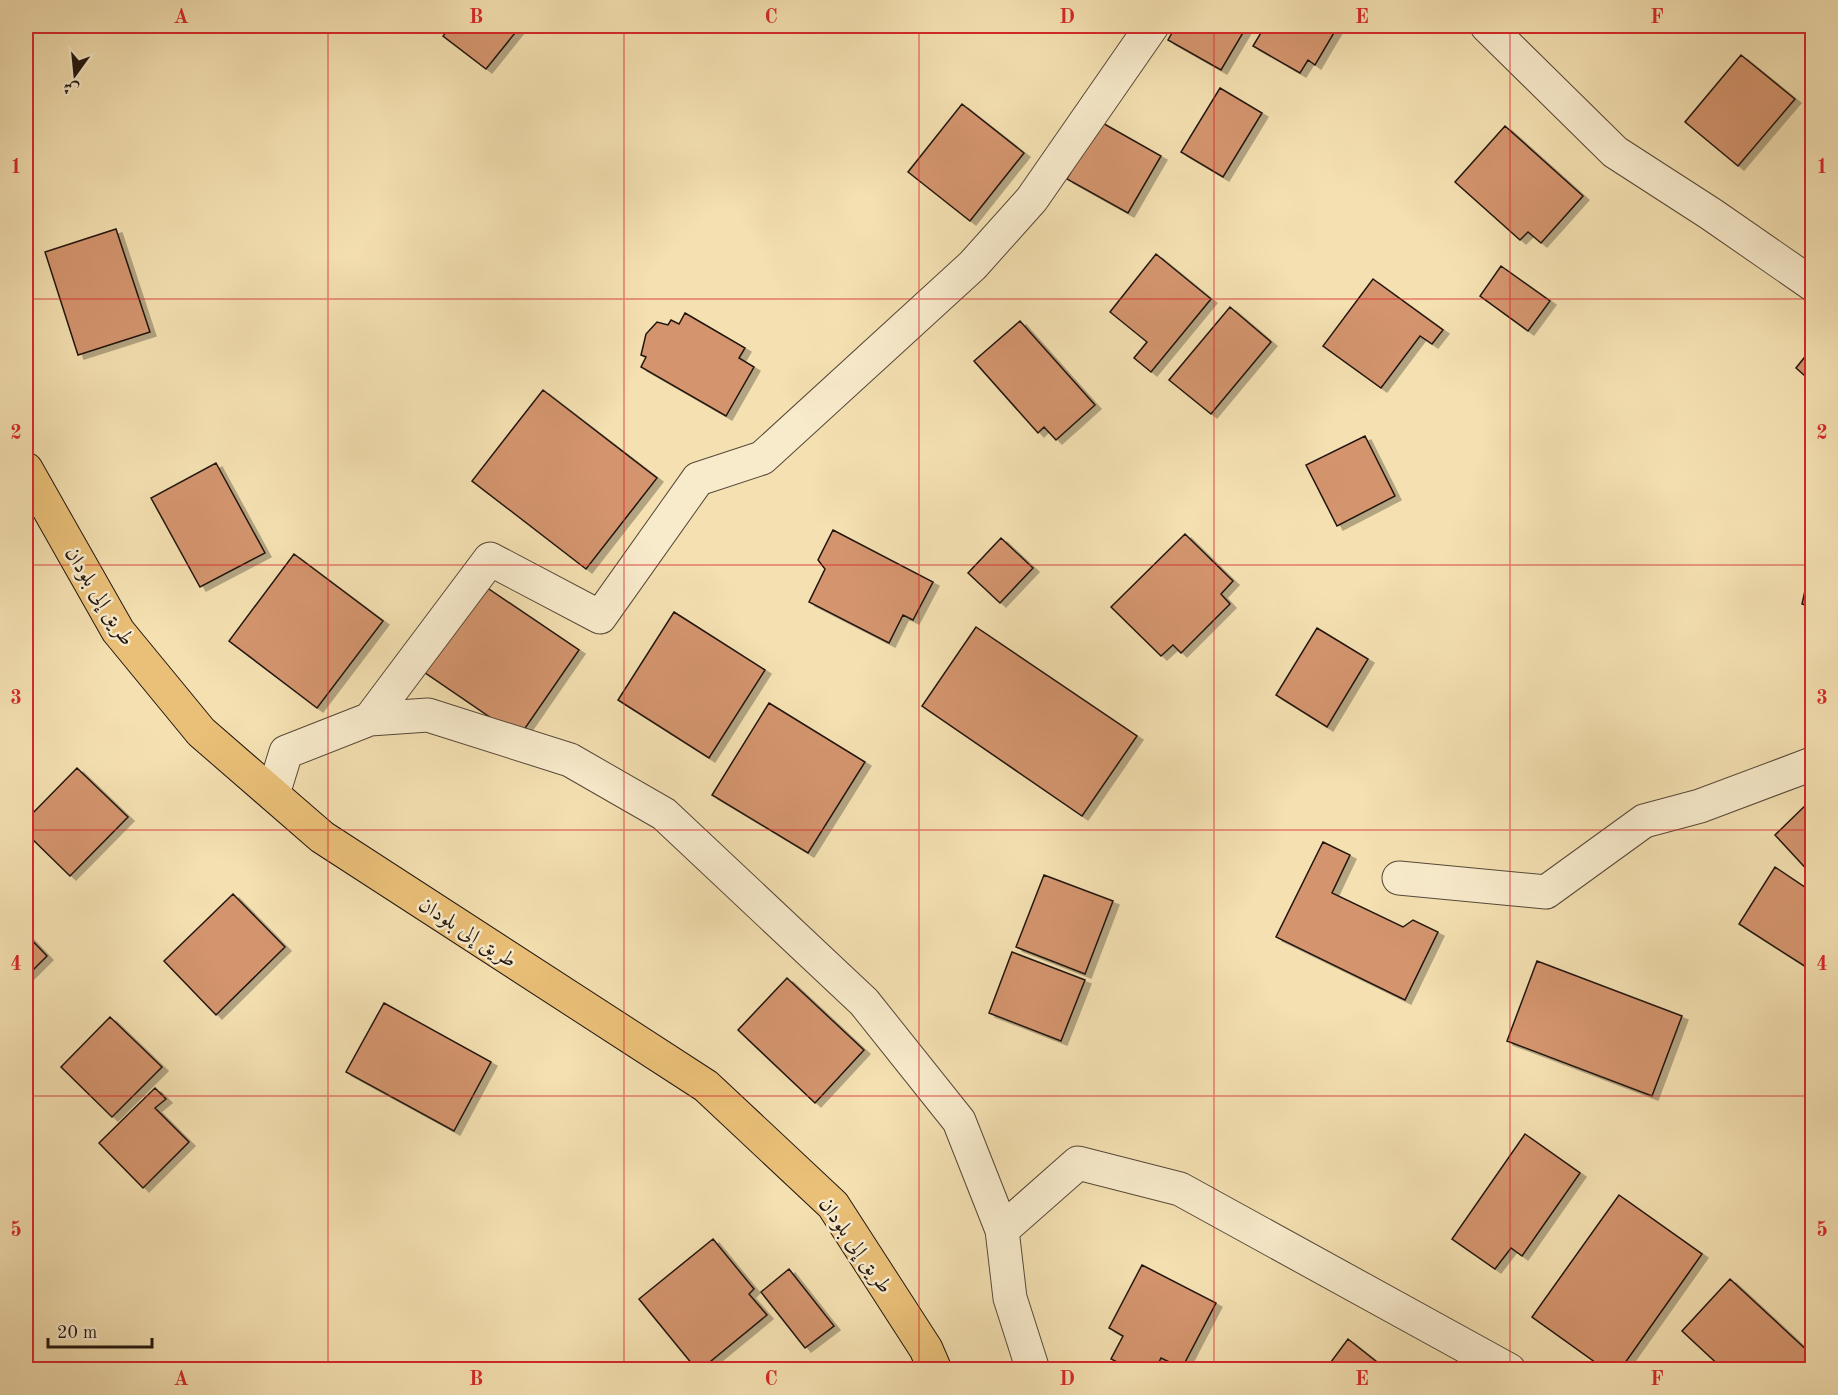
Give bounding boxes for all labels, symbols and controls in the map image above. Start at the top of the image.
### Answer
text: A [173,8,189,28]
text: B [469,8,483,28]
text: C [764,8,778,28]
text: D [1059,8,1075,28]
text: E [1355,8,1369,28]
text: F [1650,8,1664,28]
north arrow [45,45,105,105]
text: ش [62,78,81,97]
text: 1 [10,158,22,178]
text: 1 [1816,158,1828,178]
text: 2 [10,424,22,444]
text: 2 [1816,424,1828,444]
street label: طريق إلى بلودان [58,544,137,651]
text: 3 [10,689,22,709]
text: 3 [1816,689,1828,709]
street label: طريق إلى بلودان [413,894,520,974]
text: 4 [10,955,22,975]
text: 4 [1816,955,1828,975]
street label: طريق إلى بلودان [812,1194,895,1299]
text: 5 [10,1220,22,1241]
text: 5 [1816,1220,1828,1241]
scale bar [48,1311,152,1349]
text: 20 m [57,1324,97,1342]
text: A [173,1370,189,1390]
text: B [469,1370,483,1390]
text: C [764,1370,778,1390]
text: D [1059,1370,1075,1390]
text: E [1355,1370,1369,1390]
text: F [1650,1370,1664,1390]

